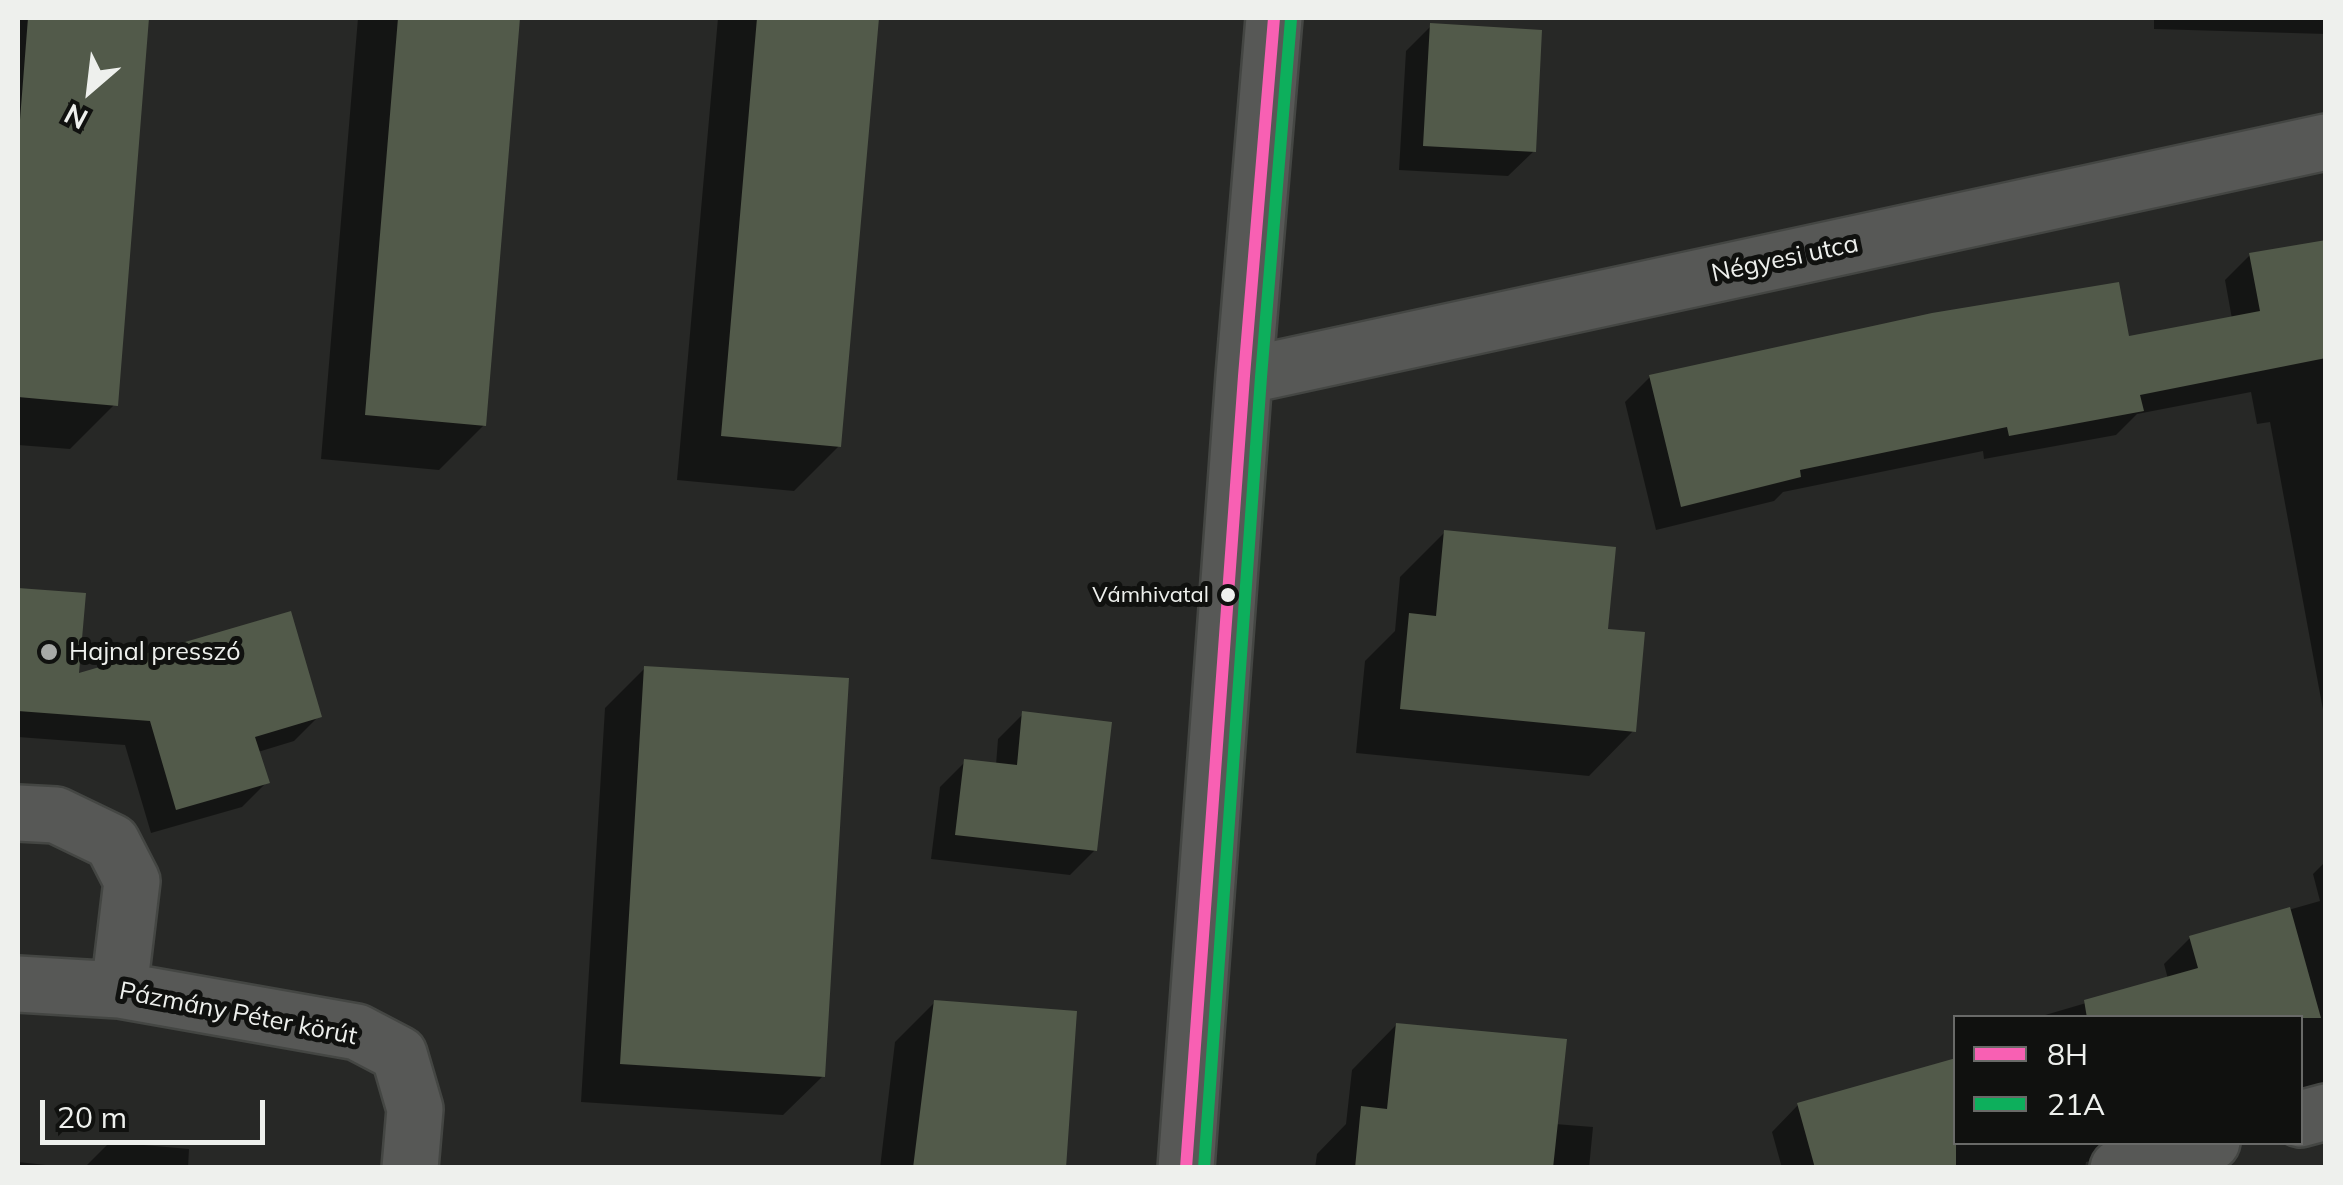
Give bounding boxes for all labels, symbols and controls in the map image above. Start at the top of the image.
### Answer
north arrow [40,40,140,140]
text: N [58,97,93,137]
street label: Négyesi utca [1709,229,1861,289]
place label: Vámhivatal [1092,582,1209,608]
marker: Vámhivatal [1218,585,1238,605]
place label: Hajnal presszó [69,637,240,667]
marker: Hajnal presszó [38,641,60,663]
street label: Pázmány Péter körút [116,976,360,1052]
legend [1953,1015,2303,1145]
text: 8H [2047,1035,2088,1073]
scale bar [45,1080,270,1142]
text: 21A [2047,1085,2105,1123]
text: 20 m [57,1098,127,1136]

